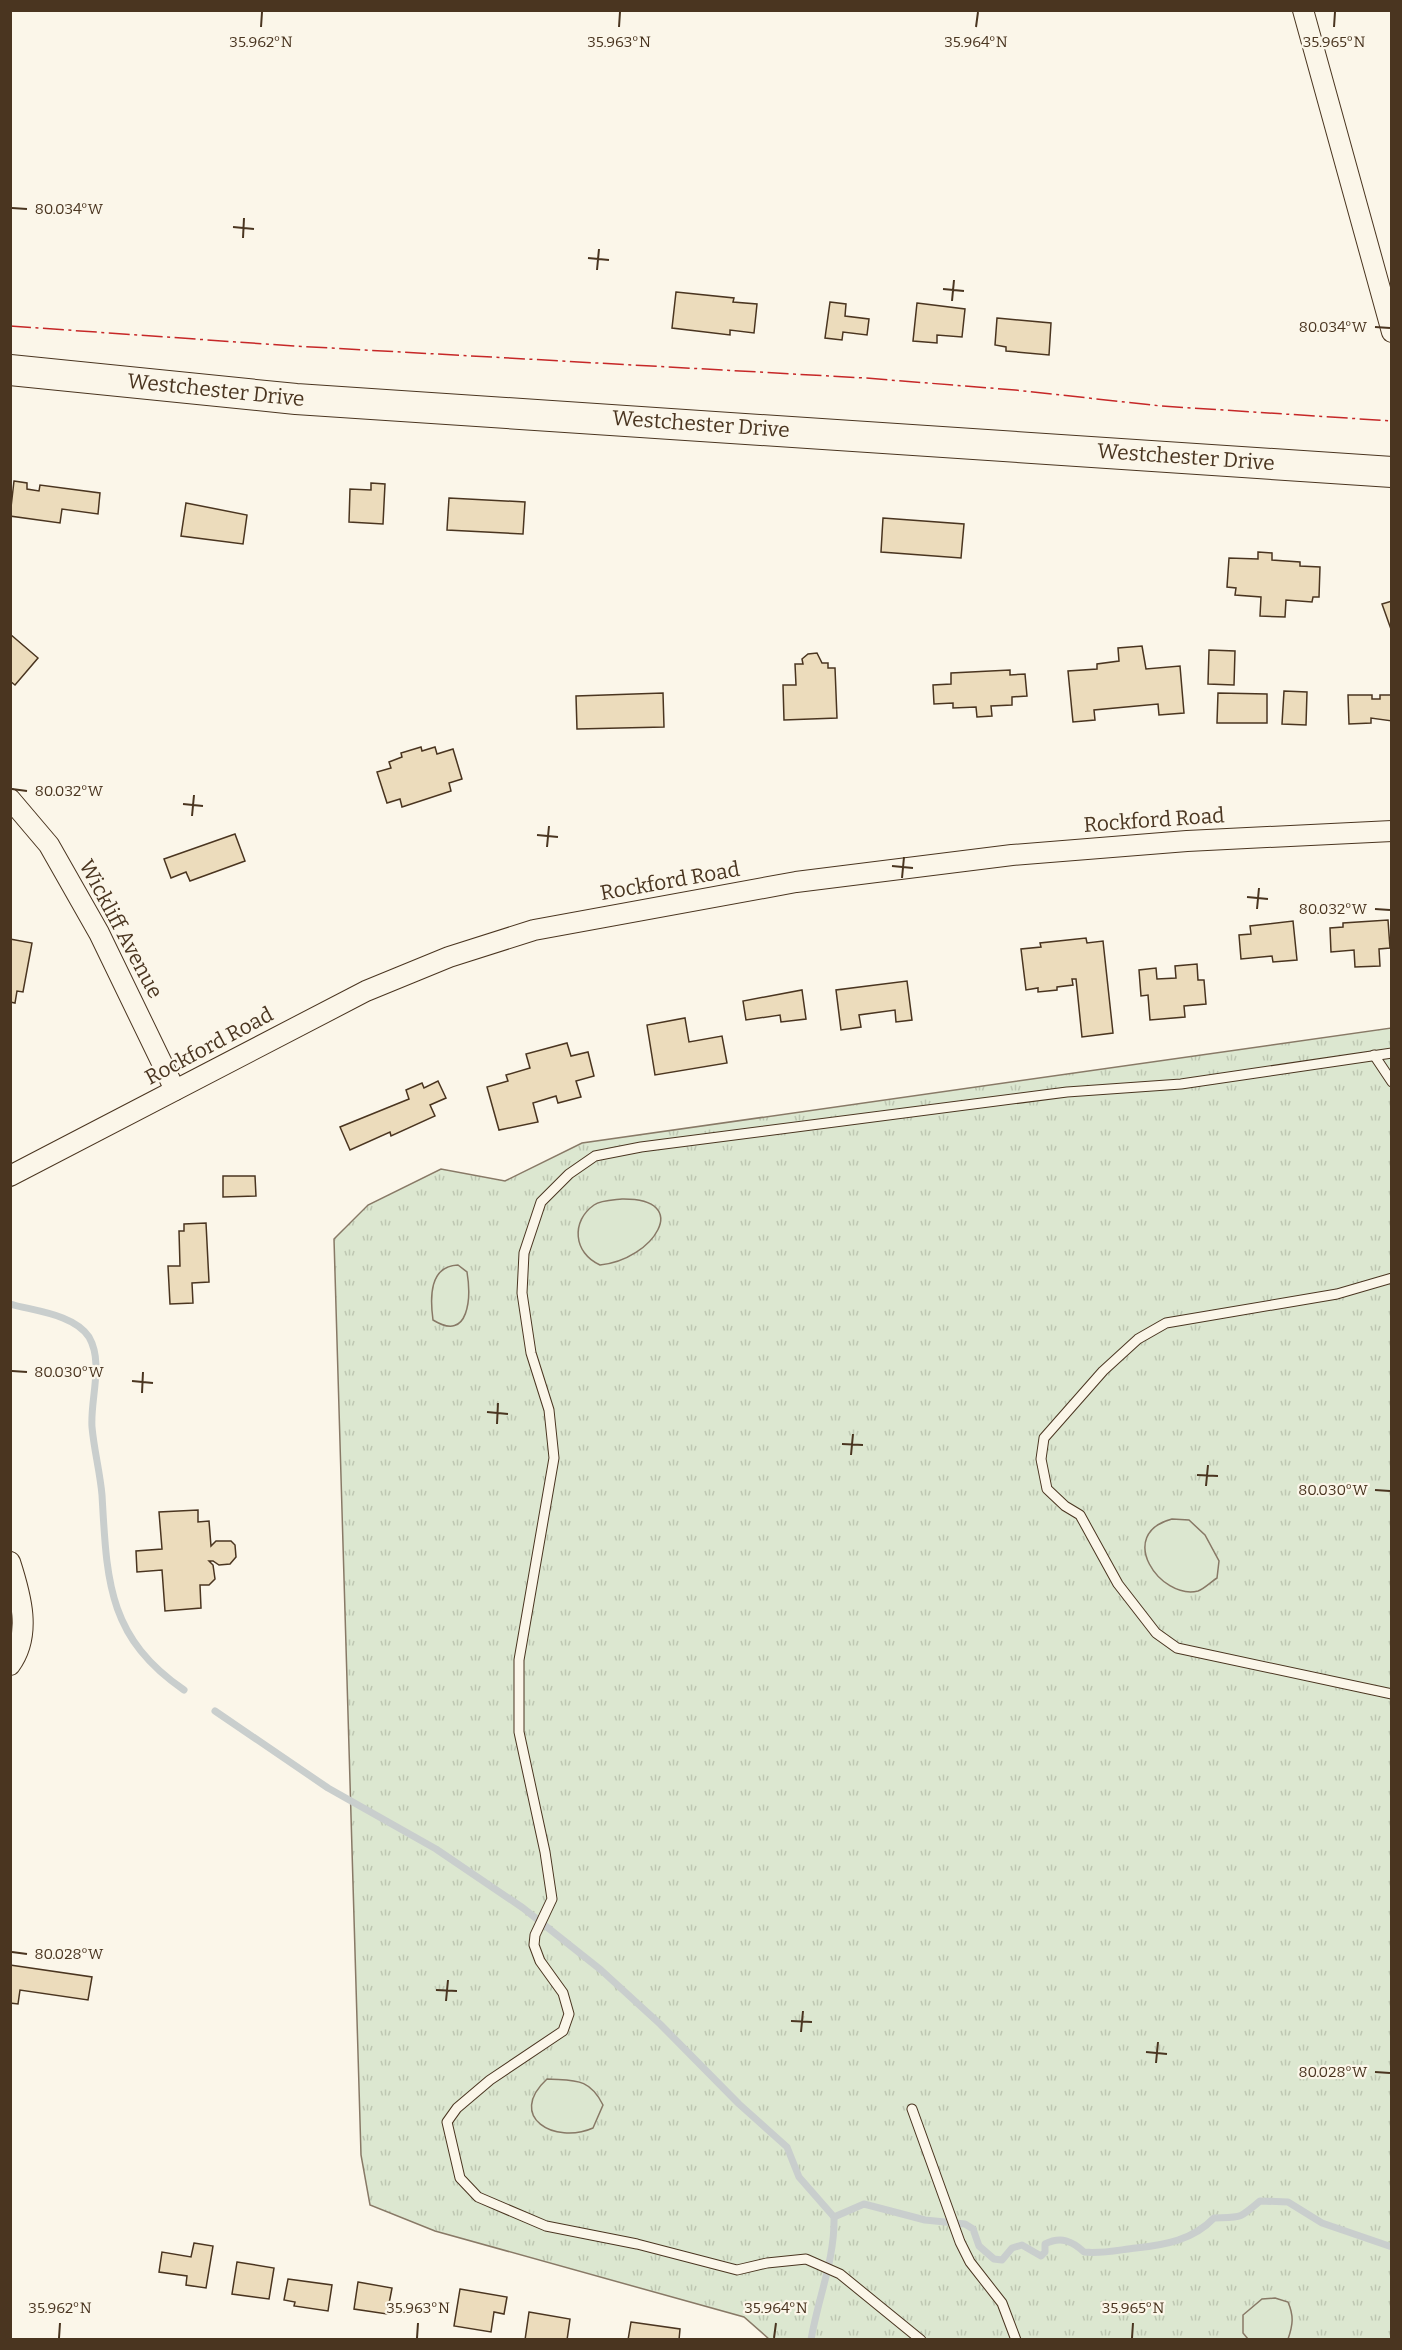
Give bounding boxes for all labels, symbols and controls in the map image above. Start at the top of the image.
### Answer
text: 35.962°N [229,33,293,51]
text: 35.963°N [587,33,651,51]
text: 35.964°N [944,33,1008,51]
text: 35.965°N [1303,33,1365,51]
text: 80.034°W [35,200,104,218]
text: 80.034°W [1299,318,1368,336]
street label: Westchester Drive [126,368,306,412]
street label: Westchester Drive [611,405,791,443]
street label: Westchester Drive [1096,438,1276,476]
text: 80.032°W [35,782,104,800]
street label: Rockford Road [1083,802,1225,838]
street label: Wickliff Avenue [74,855,168,1003]
street label: Rockford Road [598,856,742,906]
text: 80.032°W [1299,900,1368,918]
street label: Rockford Road [140,1001,278,1091]
text: 80.030°W [34,1363,104,1381]
text: 80.030°W [1298,1481,1368,1499]
text: 80.028°W [35,1945,104,1963]
text: 80.028°W [1299,2063,1368,2081]
text: 35.962°N [28,2299,92,2317]
text: 35.963°N [386,2299,450,2317]
text: 35.964°N [744,2299,808,2317]
text: 35.965°N [1102,2299,1164,2317]

